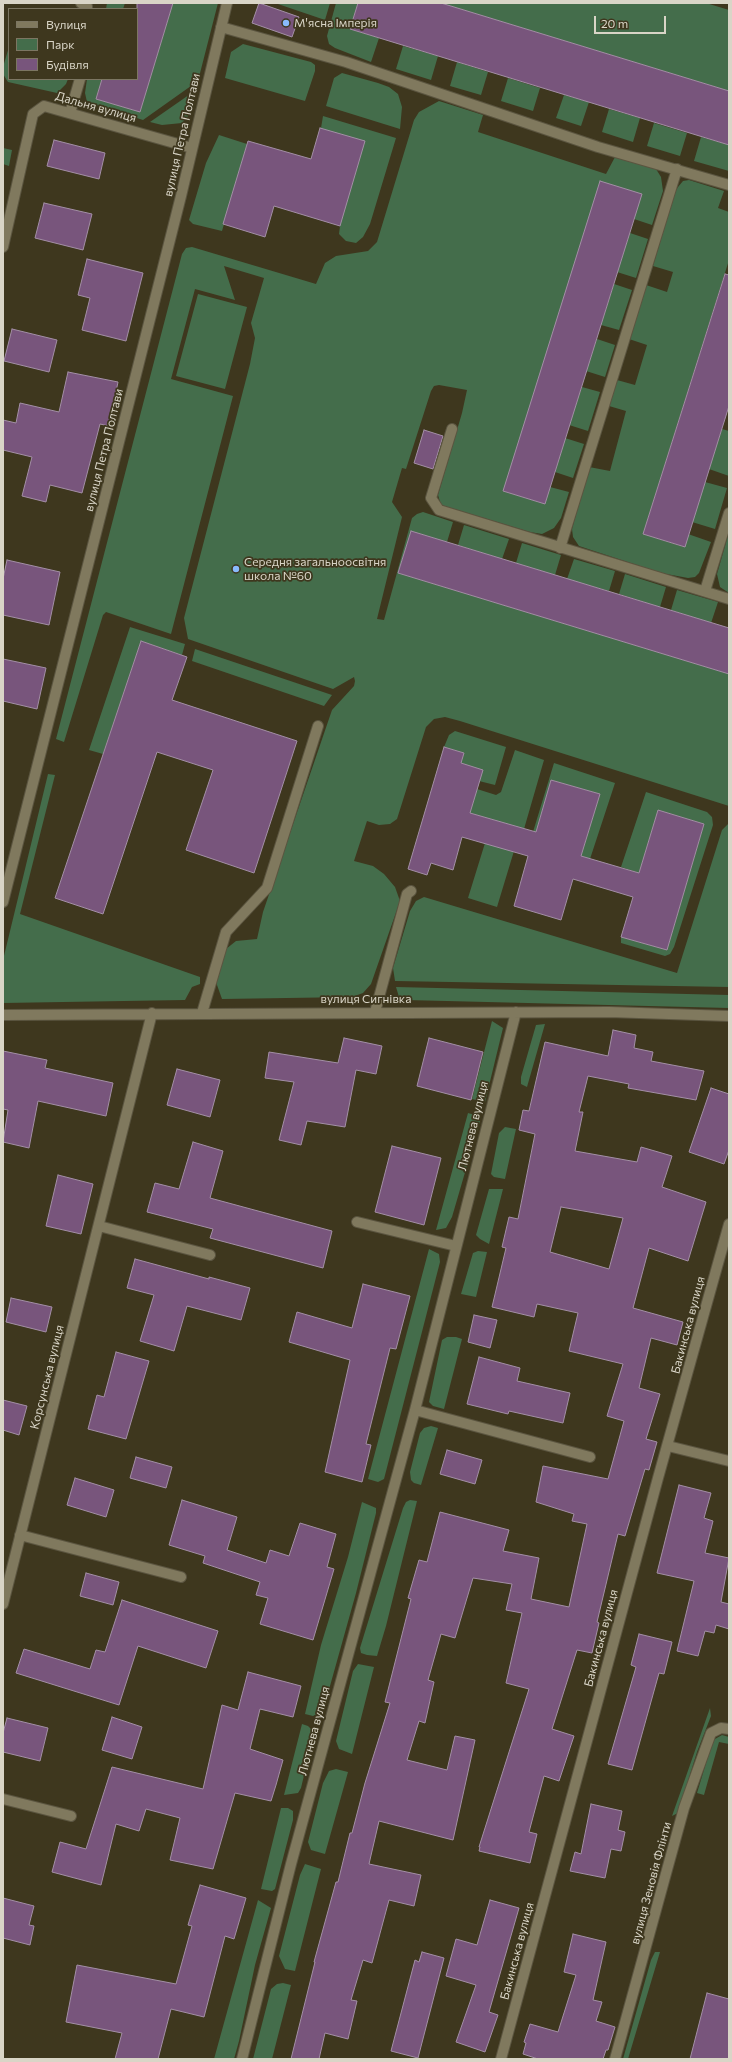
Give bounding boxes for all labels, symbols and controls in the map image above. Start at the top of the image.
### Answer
legend [8,8,138,80]
scale bar [596,8,668,34]
place label: М'ясна Імперія [294,16,377,30]
text: 20 m [601,16,628,30]
text: Вулиця [46,17,87,31]
marker: М'ясна Імперія [281,18,291,28]
text: Парк [46,37,75,51]
text: Будівля [46,57,89,71]
street label: вулиця Петра Полтави [161,72,203,198]
street label: Дальня вулиця [54,89,138,125]
street label: вулиця Петра Полтави [82,387,126,513]
place label: Середня загальноосвітня школа №60 [244,555,386,583]
marker: Середня загальноосвітня школа №60 [231,564,241,574]
street label: вулиця Сигнівка [321,992,411,1006]
street label: Лютнева вулиця [455,1080,491,1172]
street label: Бакинська вулиця [668,1275,708,1375]
street label: Корсунська вулиця [27,1323,67,1431]
street label: Бакинська вулиця [581,1588,621,1688]
street label: Лютнева вулиця [295,1685,333,1777]
street label: вулиця Зеновія Флінти [628,1820,674,1946]
street label: Бакинська вулиця [497,1901,537,2001]

